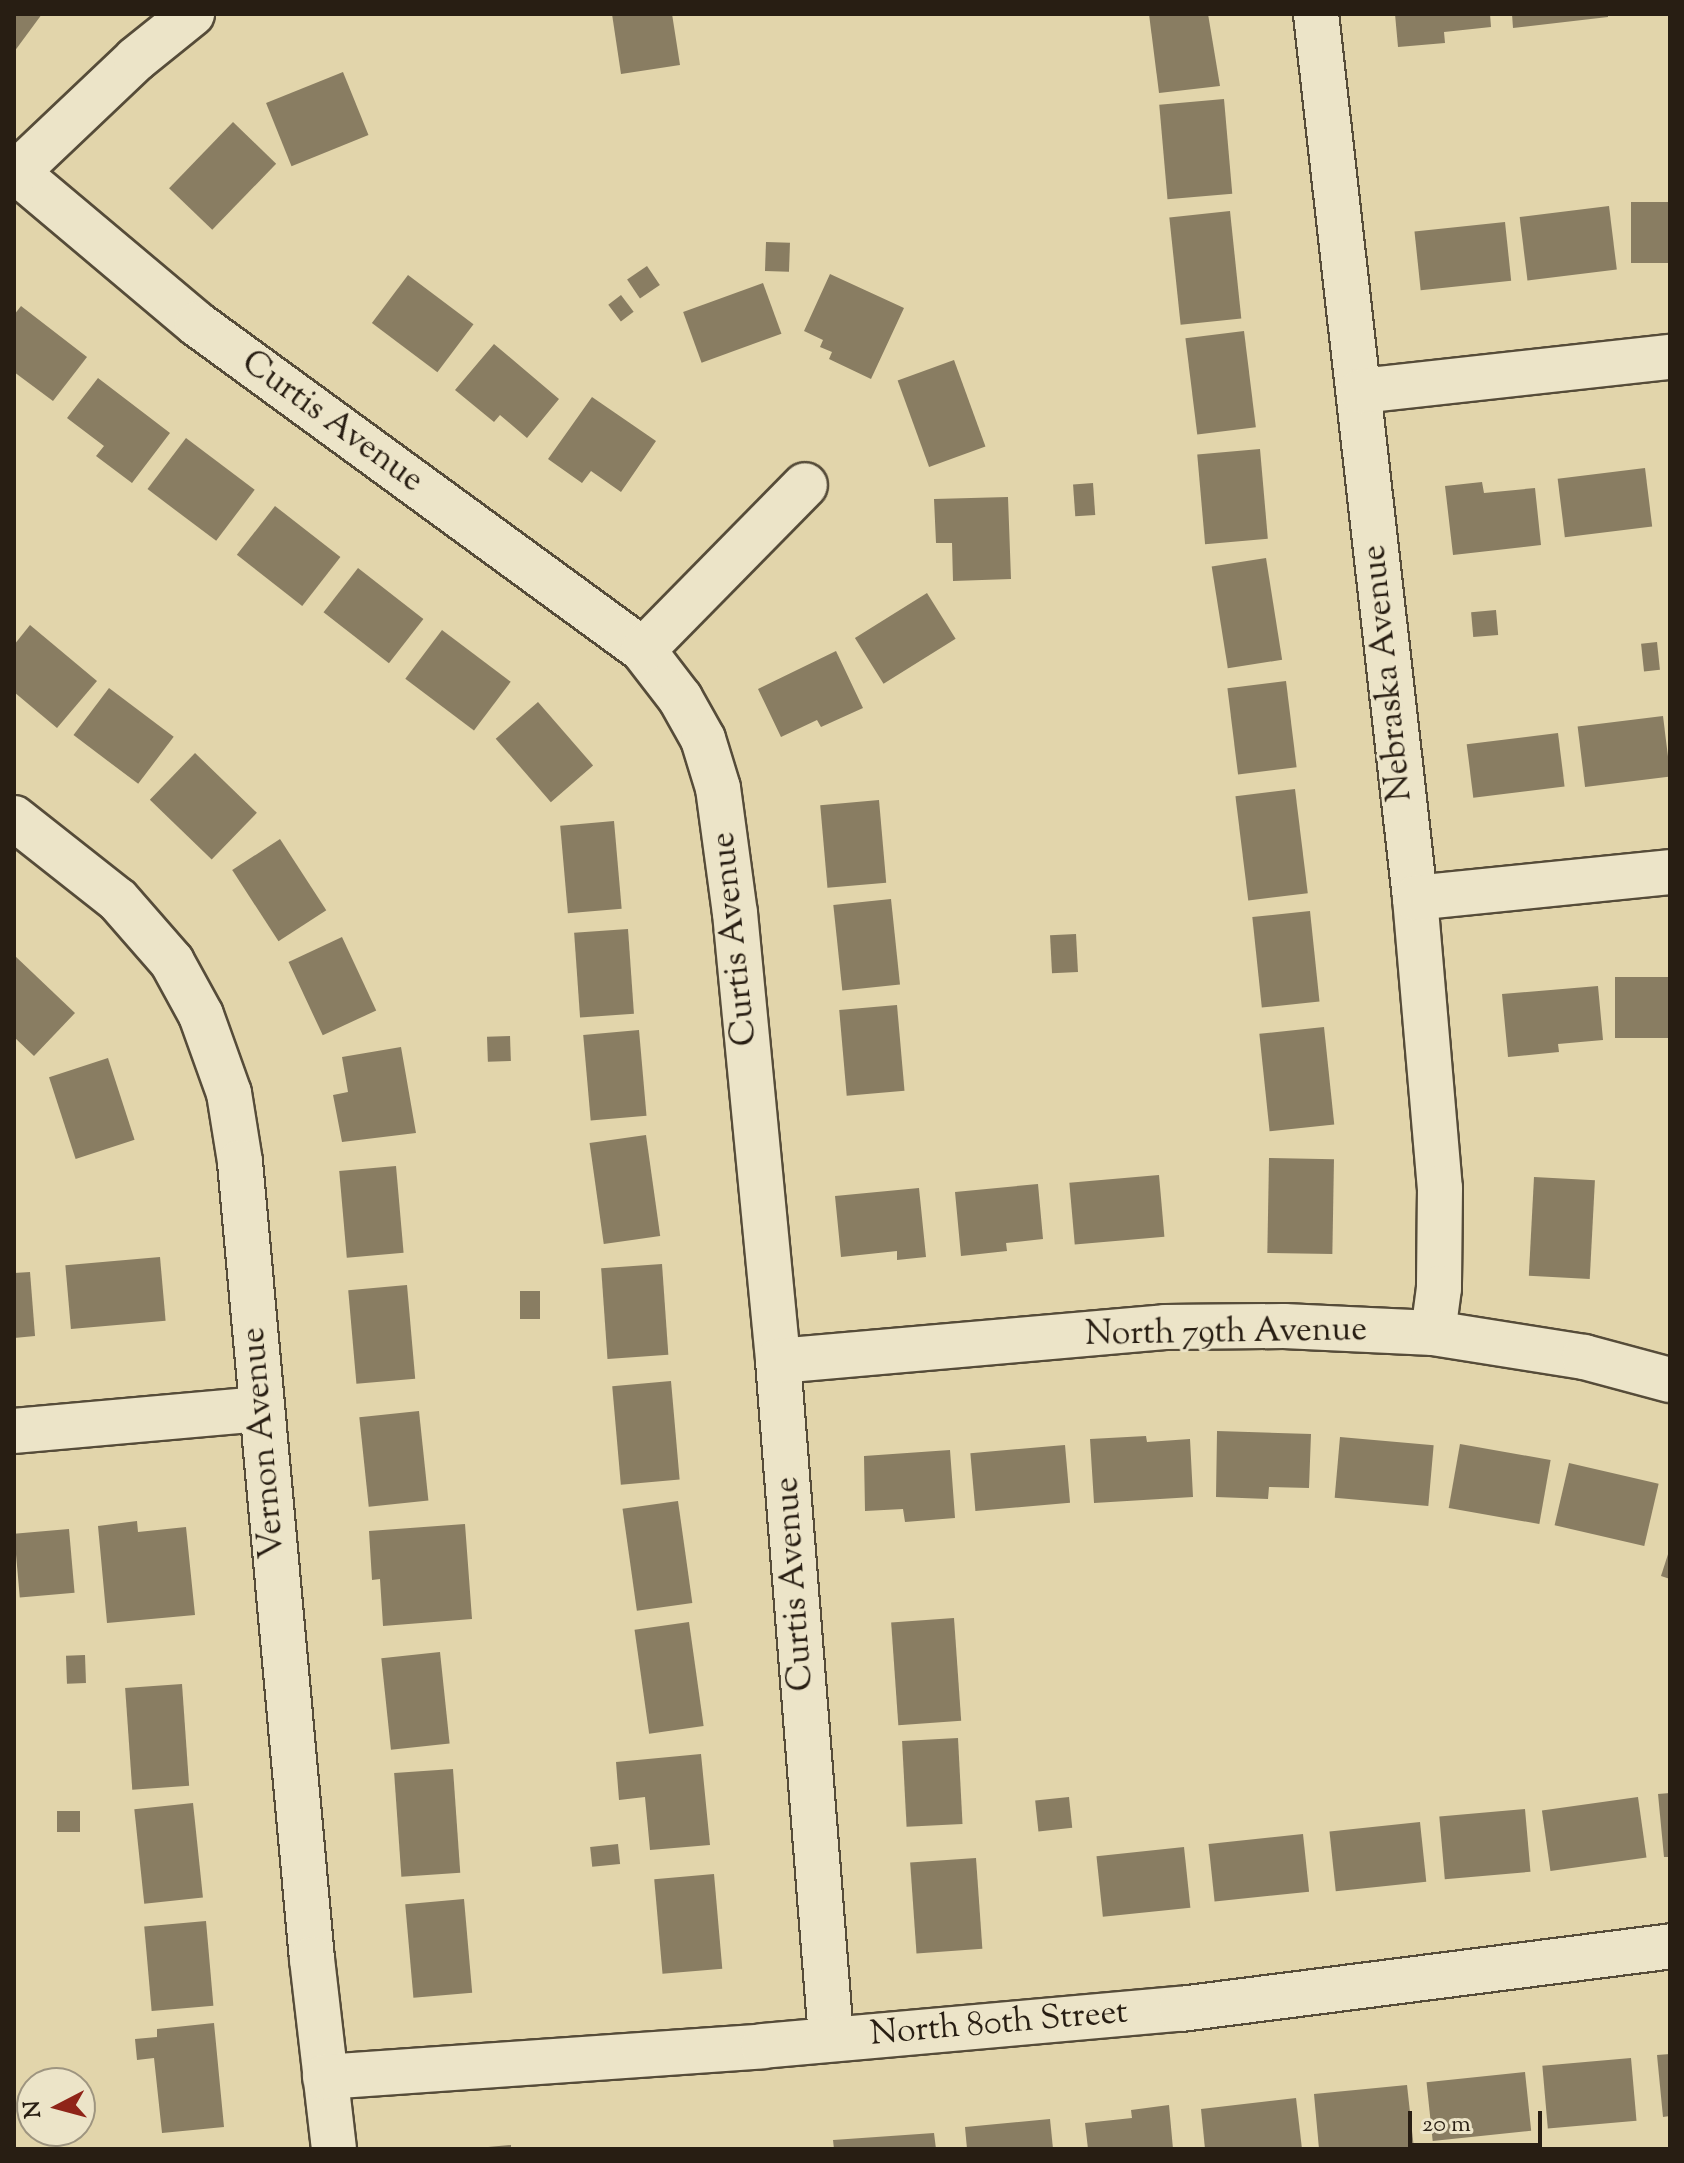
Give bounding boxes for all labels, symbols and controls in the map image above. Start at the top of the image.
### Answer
street label: Curtis Avenue [233,342,431,502]
street label: Nebraska Avenue [1354,543,1422,803]
street label: Curtis Avenue [703,830,767,1048]
street label: North 79th Avenue [1085,1310,1367,1356]
street label: Vernon Avenue [234,1326,294,1560]
street label: Curtis Avenue [767,1475,823,1693]
street label: North 80th Street [869,1992,1129,2056]
north arrow [16,2067,96,2147]
scale bar [1412,2095,1546,2145]
text: N [17,2099,51,2120]
text: 20 m [1422,2108,1471,2142]

